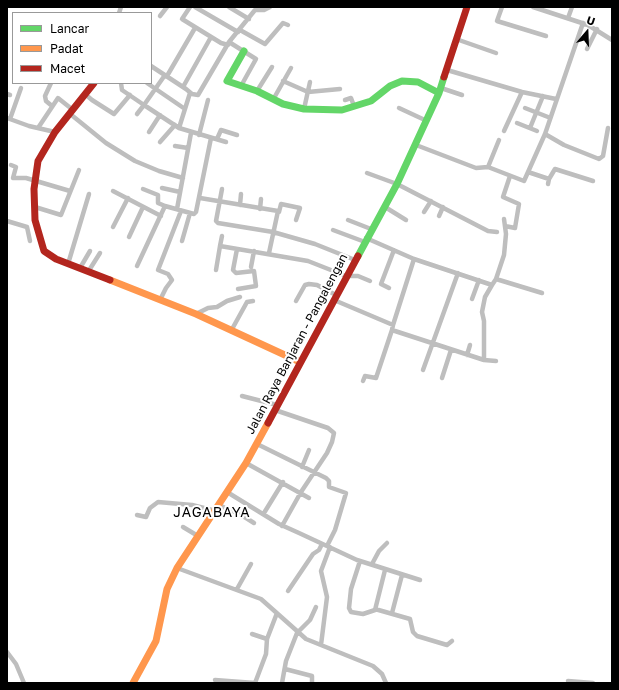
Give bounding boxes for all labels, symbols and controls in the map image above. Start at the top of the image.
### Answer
legend [12,12,152,84]
north arrow [567,12,607,52]
text: U [585,13,597,28]
text: Lancar [50,21,89,36]
text: Padat [50,41,83,56]
text: Macet [50,61,85,76]
street label: Jalan Raya Banjaran - Pangalengan [243,251,351,437]
district label: JAGABAYA [173,505,251,521]

